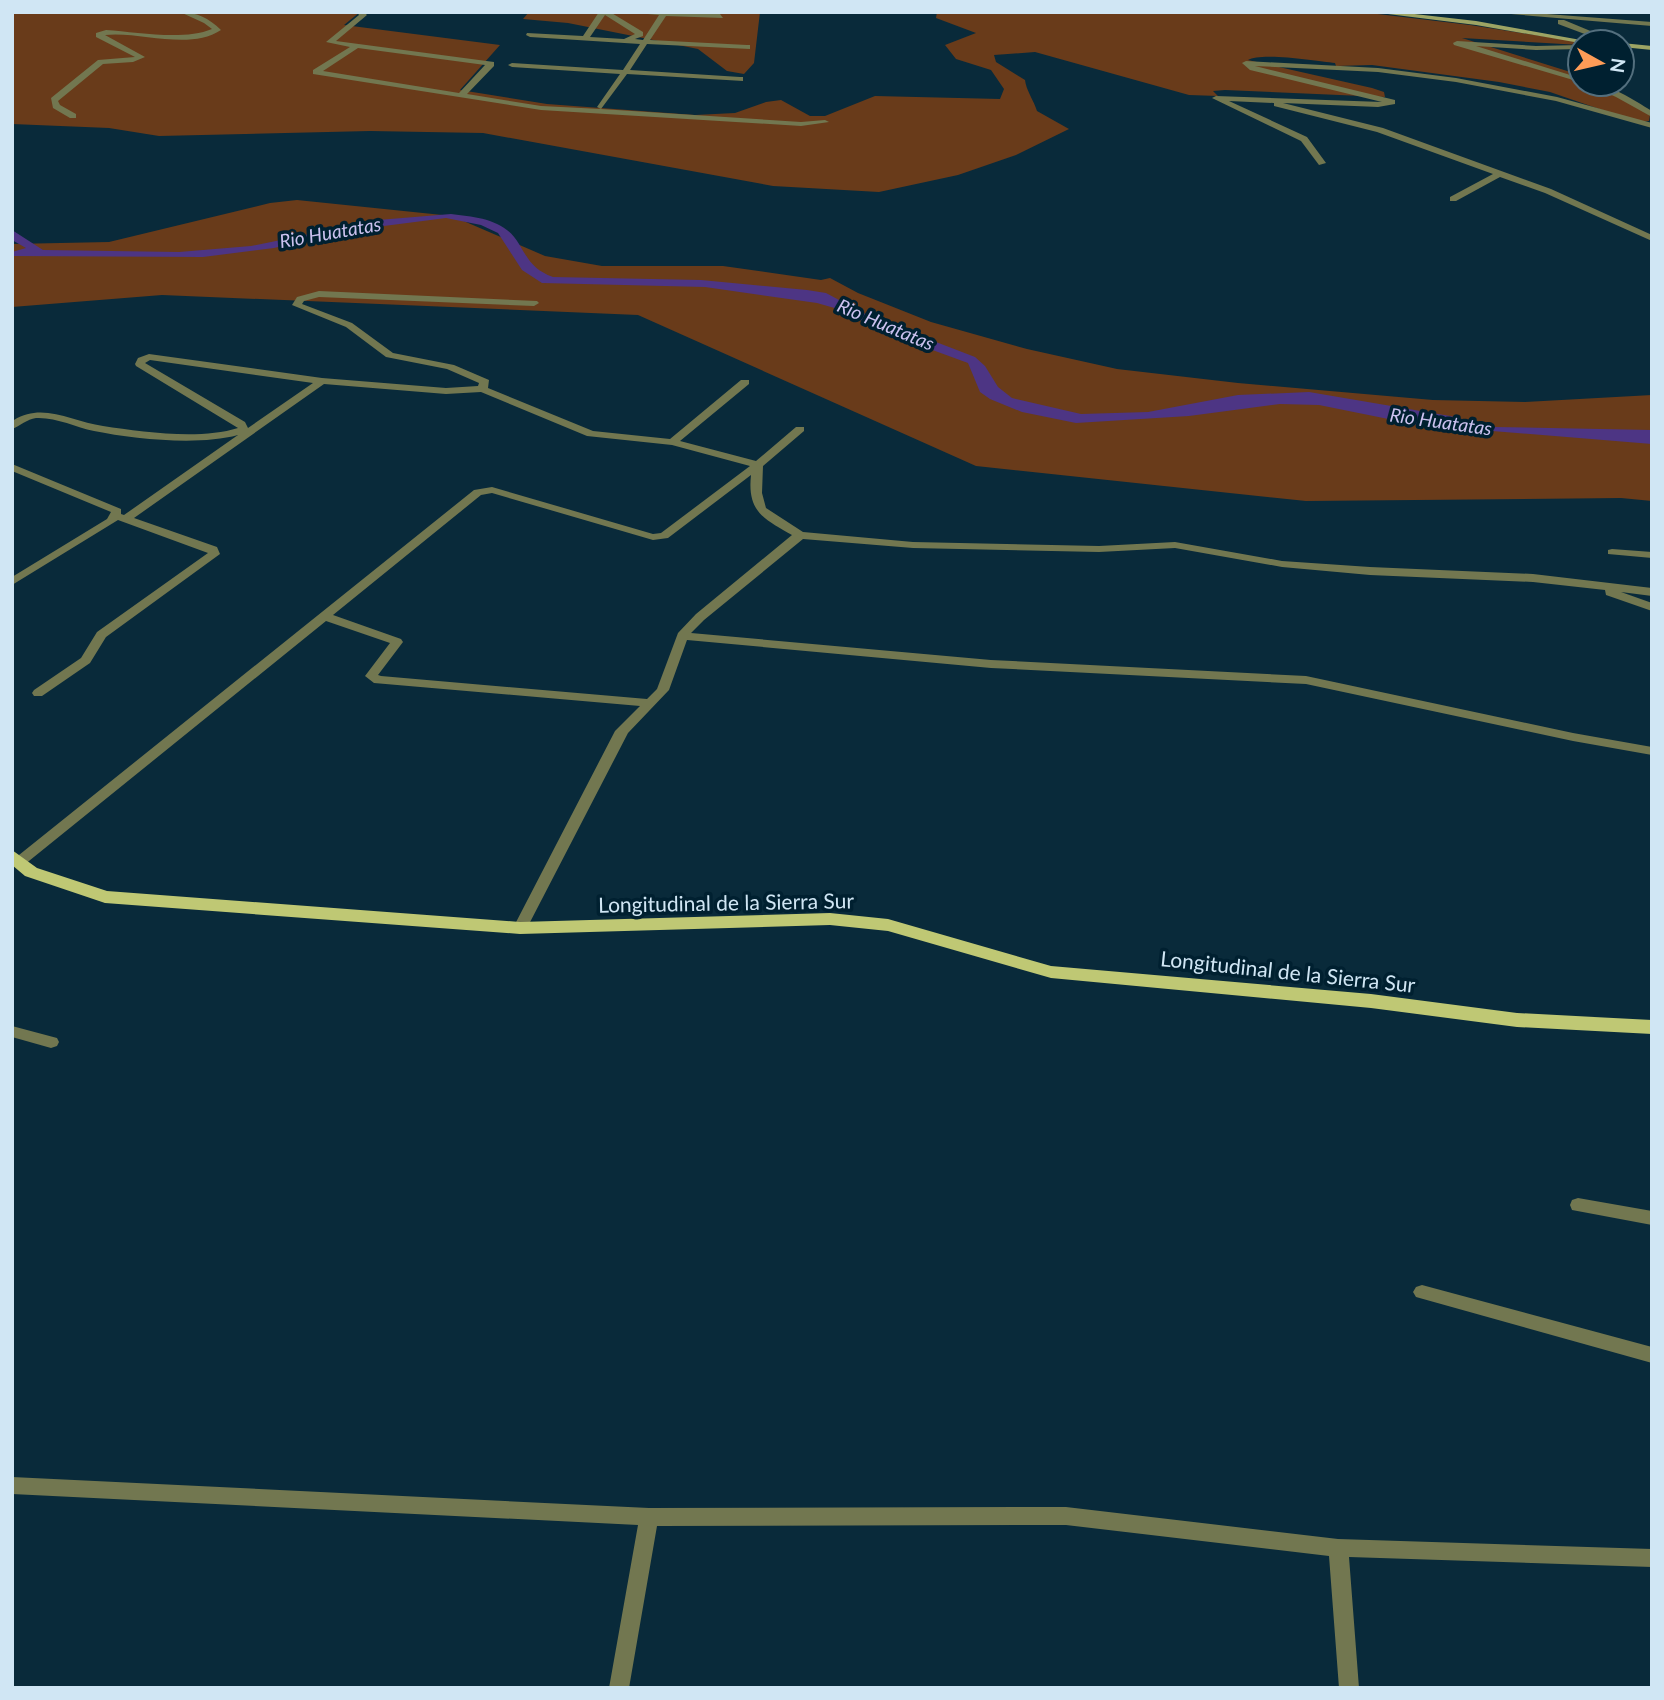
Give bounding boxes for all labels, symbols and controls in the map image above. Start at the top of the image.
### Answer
north arrow [1566,28,1636,98]
text: N [1606,57,1631,74]
water label: Rio Huatatas [277,212,383,252]
water label: Rio Huatatas [834,293,938,355]
water label: Rio Huatatas [1388,402,1494,440]
street label: Longitudinal de la Sierra Sur [598,887,855,917]
street label: Longitudinal de la Sierra Sur [1159,945,1417,997]

